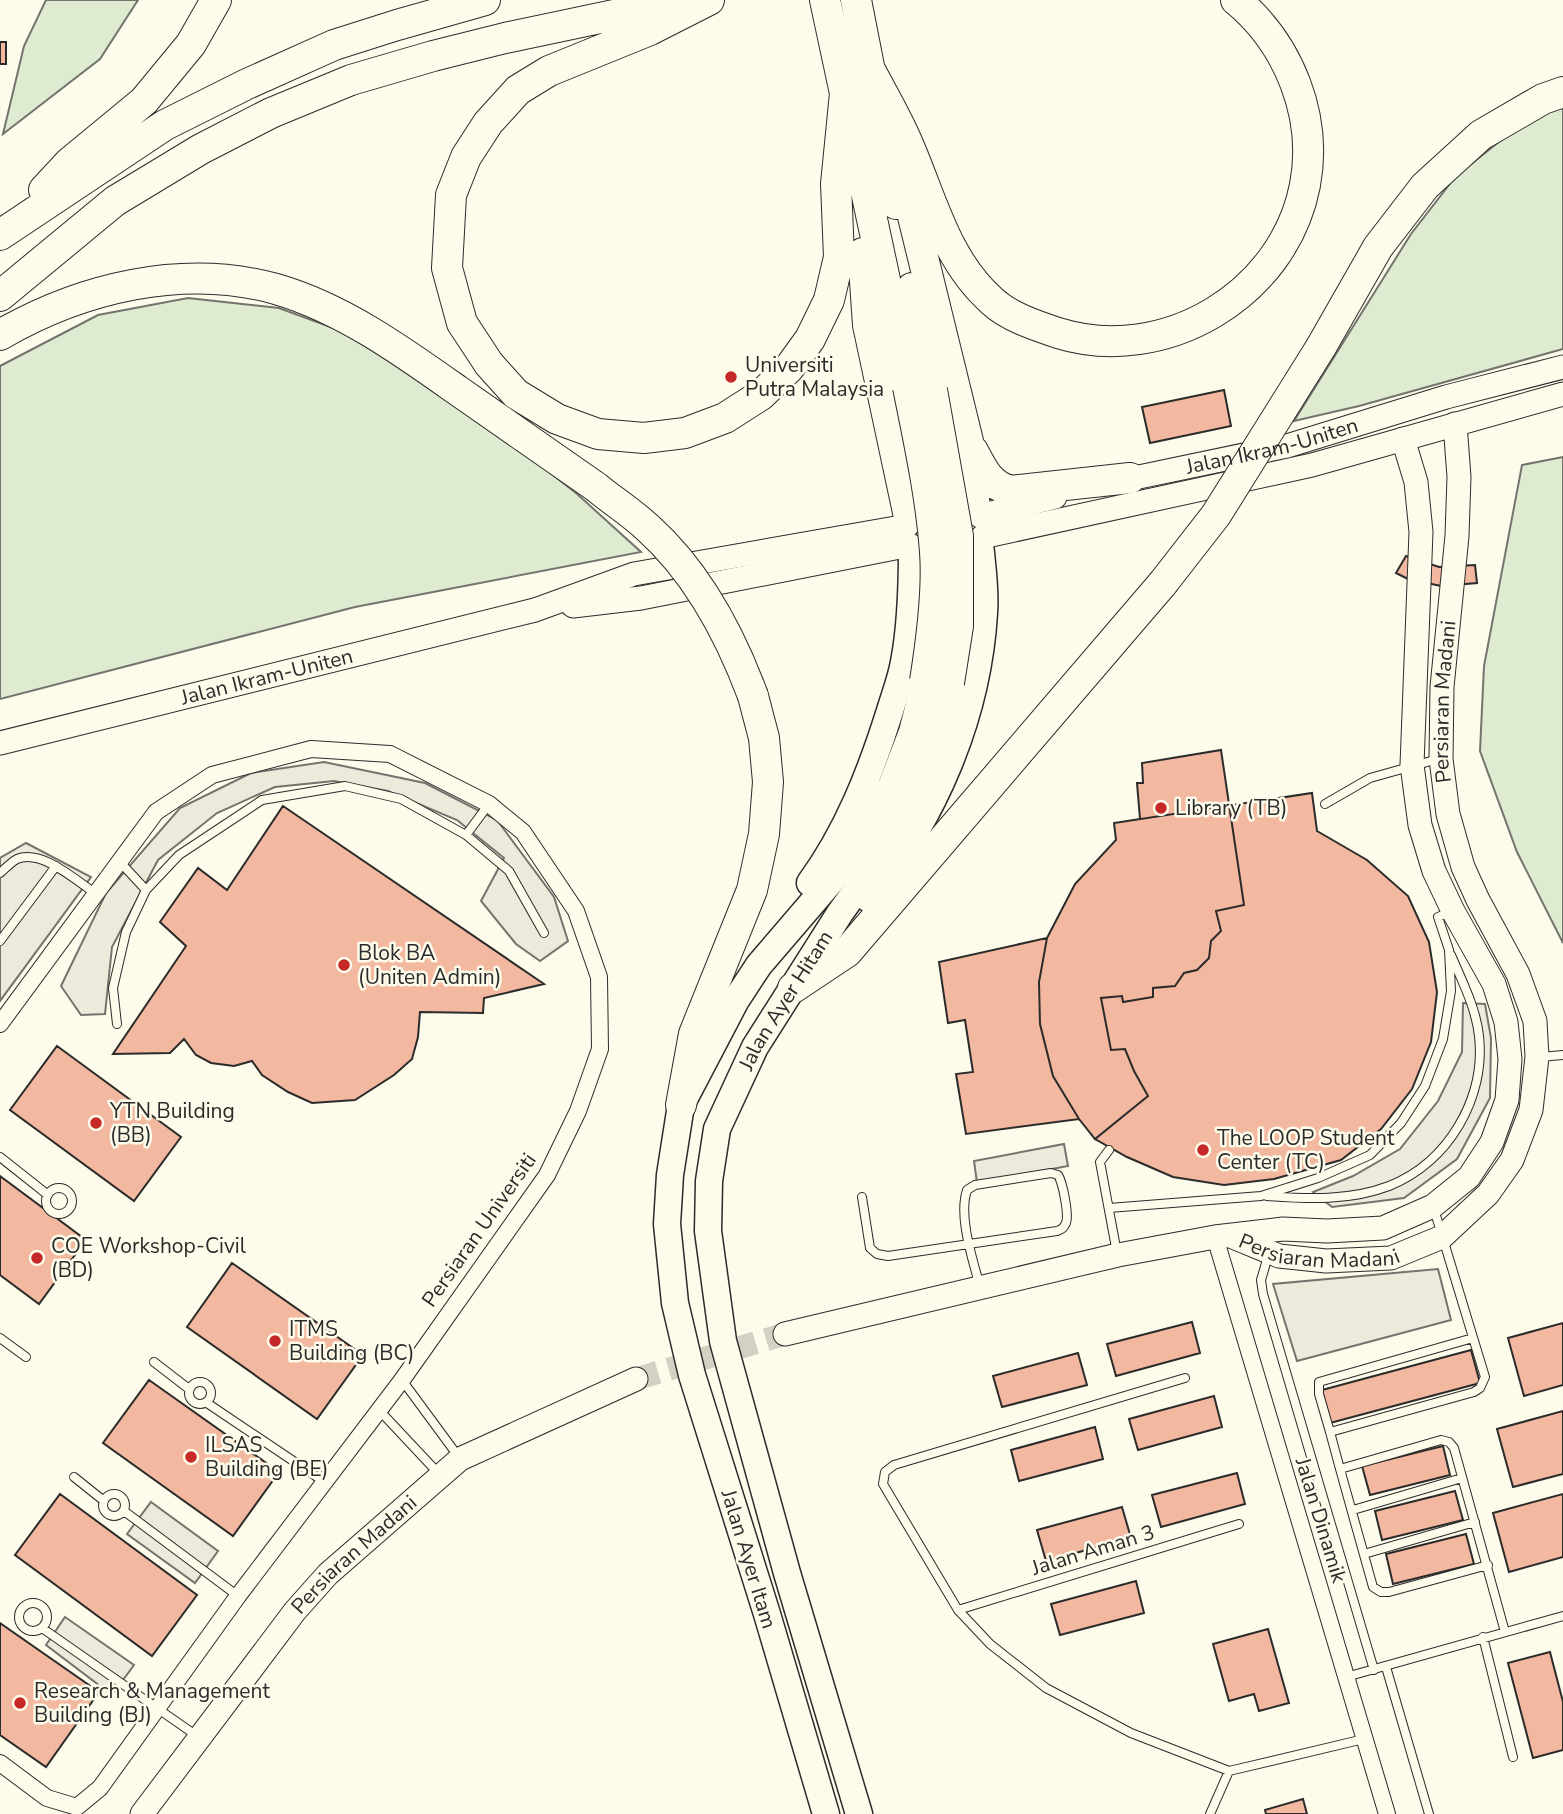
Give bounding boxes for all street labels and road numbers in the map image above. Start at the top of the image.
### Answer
street label: Jalan Ikram-Uniten [1182,411,1361,481]
street label: Persiaran Madani [1427,619,1463,785]
street label: Jalan Ikram-Uniten [177,642,356,712]
street label: Jalan Ayer Hitam [732,925,839,1076]
street label: Persiaran Universiti [415,1147,543,1313]
street label: Persiaran Madani [1235,1227,1404,1275]
street label: Jalan Dinamik [1288,1453,1353,1586]
street label: Jalan Ayer Itam [714,1485,783,1632]
street label: Persiaran Madani [285,1489,423,1620]
street label: Jalan Aman 3 [1027,1518,1158,1582]

